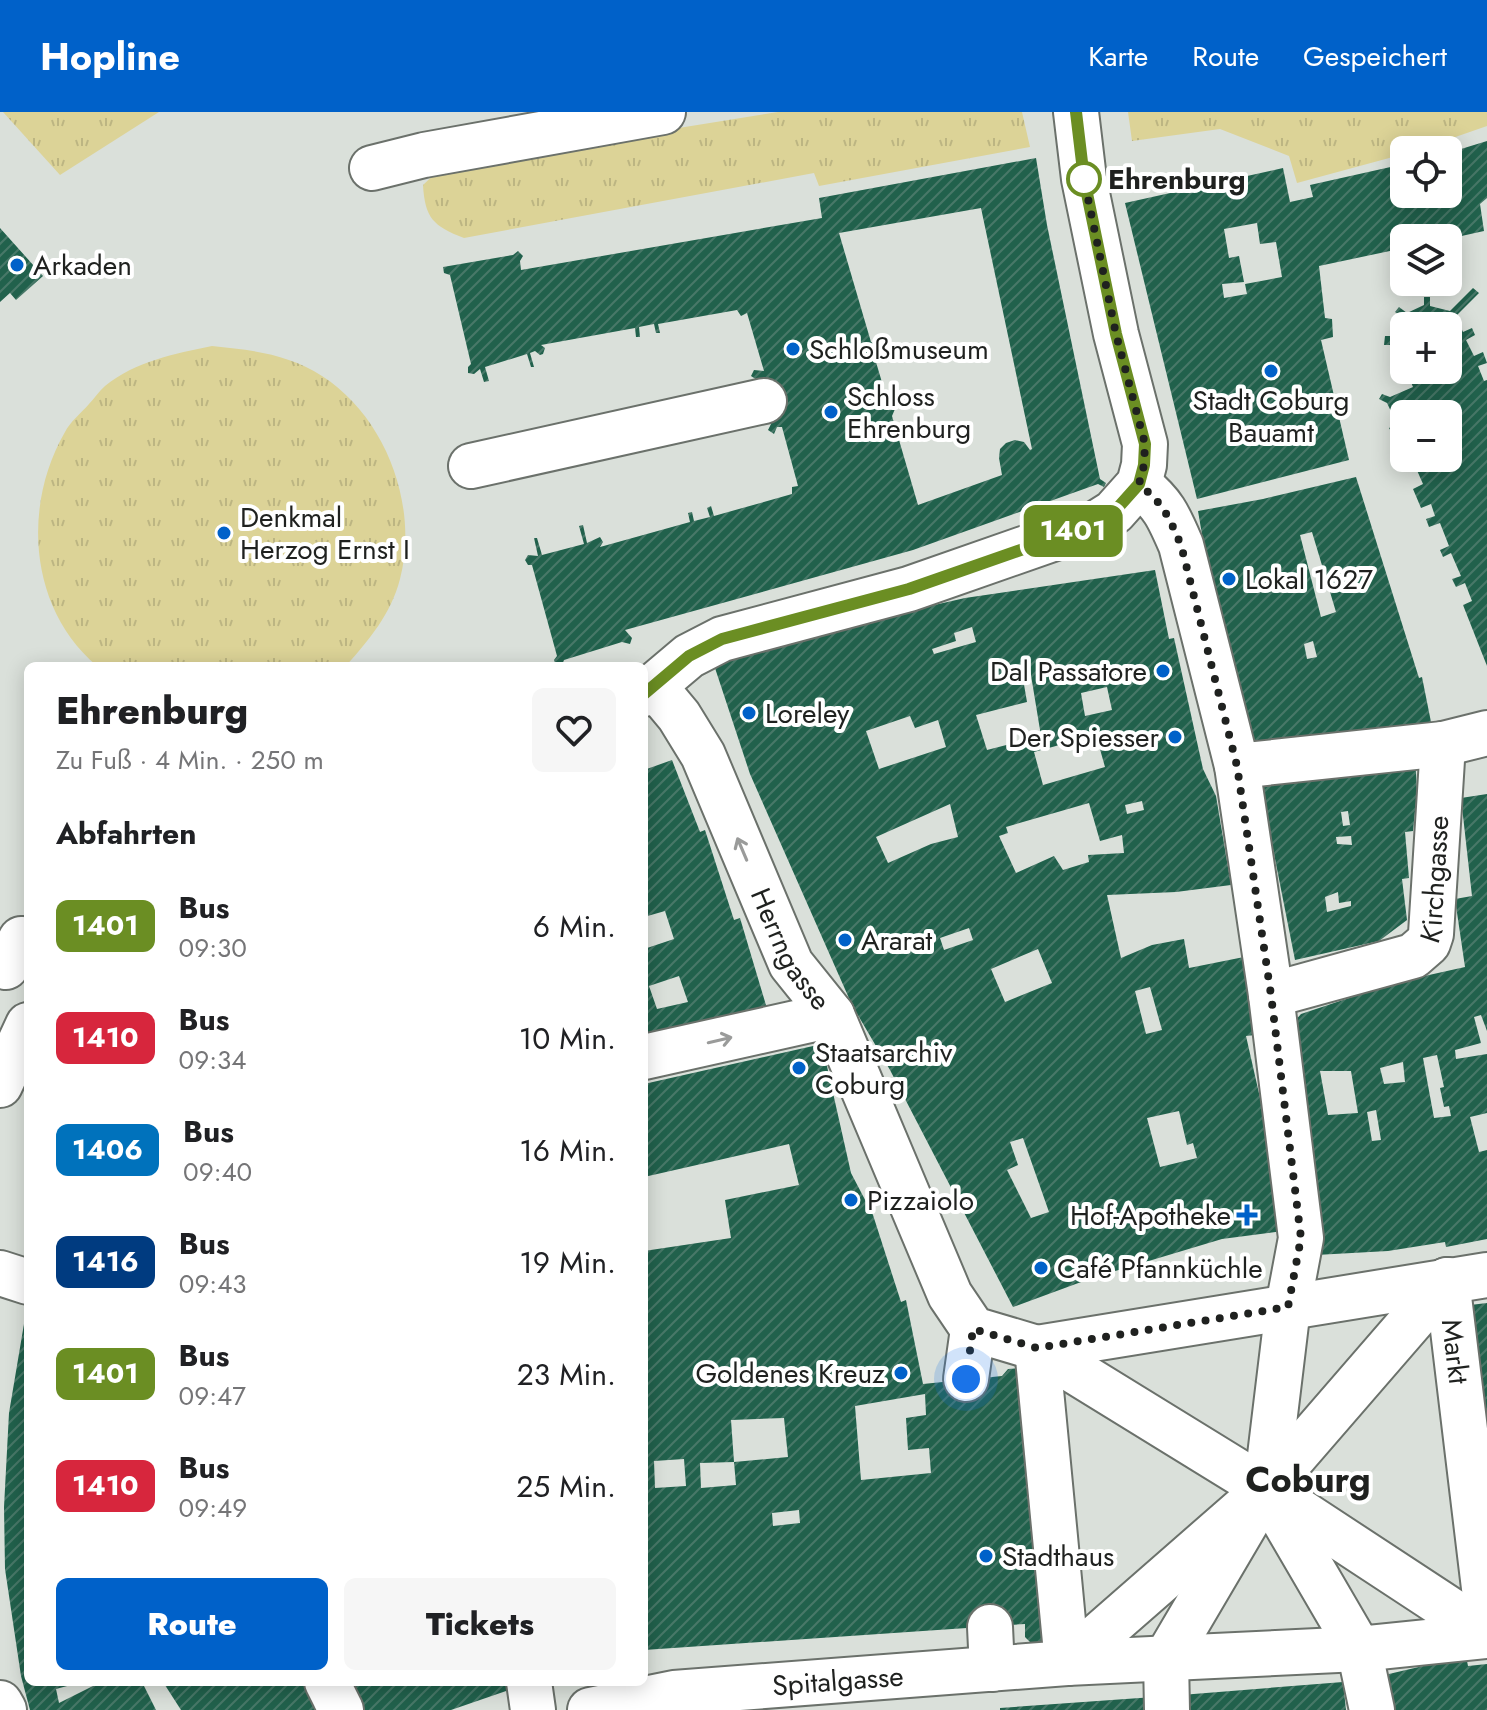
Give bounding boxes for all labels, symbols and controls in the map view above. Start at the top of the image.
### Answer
text: Hopline [40,29,180,84]
text: Karte [1088,36,1148,77]
text: Route [1192,36,1259,77]
text: Gespeichert [1303,36,1447,77]
map controls [1390,136,1462,472]
button: locate [1390,136,1462,208]
place label: Ehrenburg [1108,159,1246,200]
marker: Ehrenburg [1067,162,1101,196]
button: layers [1390,224,1462,296]
place label: Arkaden [33,245,132,286]
marker: Arkaden [8,256,26,274]
button: + [1390,312,1462,384]
place label: Schloßmuseum [809,329,989,370]
marker: Schloßmuseum [784,340,802,358]
marker: Stadt Coburg Bauamt [1262,362,1280,380]
place label: Schloss Ehrenburg [847,376,971,449]
place label: Stadt Coburg Bauamt [1193,380,1349,453]
button: − [1390,400,1462,472]
marker: Schloss Ehrenburg [822,403,840,421]
place label: Denkmal Herzog Ernst I [240,497,410,570]
line badge: 1401 [1017,505,1129,557]
text: 1401 [1040,510,1106,551]
marker: Denkmal Herzog Ernst I [215,524,233,542]
place label: Lokal 1627 [1245,559,1373,600]
marker: Lokal 1627 [1220,570,1238,588]
place label: Dal Passatore [990,651,1147,692]
marker: Dal Passatore [1154,662,1172,680]
text: Ehrenburg [56,683,248,738]
button: heart [532,688,616,772]
place label: Loreley [765,693,850,734]
marker: Loreley [740,704,758,722]
place label: Der Spiesser [1008,717,1159,758]
marker: Der Spiesser [1166,728,1184,746]
text: Zu Fuß · 4 Min. · 250 m [56,741,324,779]
text: Abfahrten [56,812,196,855]
street label: Kirchgasse [1409,814,1459,948]
one-way arrow [734,837,749,862]
street label: Herrngasse [740,882,840,1019]
text: Bus [179,886,229,929]
text: 1401 [72,905,139,946]
text: 6 Min. [533,905,616,948]
place label: Ararat [861,920,933,961]
text: 09:30 [179,929,247,967]
marker: Ararat [836,931,854,949]
text: Bus [179,998,229,1041]
text: 1410 [72,1017,139,1058]
text: 10 Min. [519,1017,616,1060]
one-way arrow [707,1032,732,1047]
place label: Staatsarchiv Coburg [815,1032,953,1105]
text: 09:34 [179,1041,246,1079]
marker: Staatsarchiv Coburg [790,1059,808,1077]
text: Bus [183,1110,234,1153]
text: 1406 [72,1129,143,1170]
text: 16 Min. [519,1129,616,1172]
text: 09:40 [183,1153,252,1191]
place label: Pizzaiolo [867,1180,974,1221]
marker: Pizzaiolo [842,1191,860,1209]
place label: Hof-Apotheke [1070,1195,1231,1236]
marker: Hof-Apotheke [1238,1206,1256,1224]
text: Bus [179,1222,230,1265]
text: 1416 [72,1241,139,1282]
text: 19 Min. [519,1241,616,1284]
place label: Café Pfannküchle [1057,1248,1263,1289]
marker: Café Pfannküchle [1032,1259,1050,1277]
text: 09:43 [179,1265,247,1303]
street label: Markt [1431,1317,1479,1386]
text: Bus [179,1334,229,1377]
text: 1401 [72,1353,139,1394]
text: 23 Min. [517,1353,616,1396]
place label: Goldenes Kreuz [695,1353,885,1394]
your location [946,1359,986,1399]
marker: Goldenes Kreuz [892,1364,910,1382]
text: 09:47 [179,1377,246,1415]
text: Bus [179,1446,229,1489]
district label: Coburg [1245,1453,1371,1505]
text: 1410 [72,1465,139,1506]
text: 25 Min. [516,1465,616,1508]
text: 09:49 [179,1489,247,1527]
place label: Stadthaus [1002,1536,1114,1577]
marker: Stadthaus [977,1547,995,1565]
button: Route [56,1578,328,1670]
button: Tickets [344,1578,616,1670]
street label: Spitalgasse [771,1656,905,1706]

